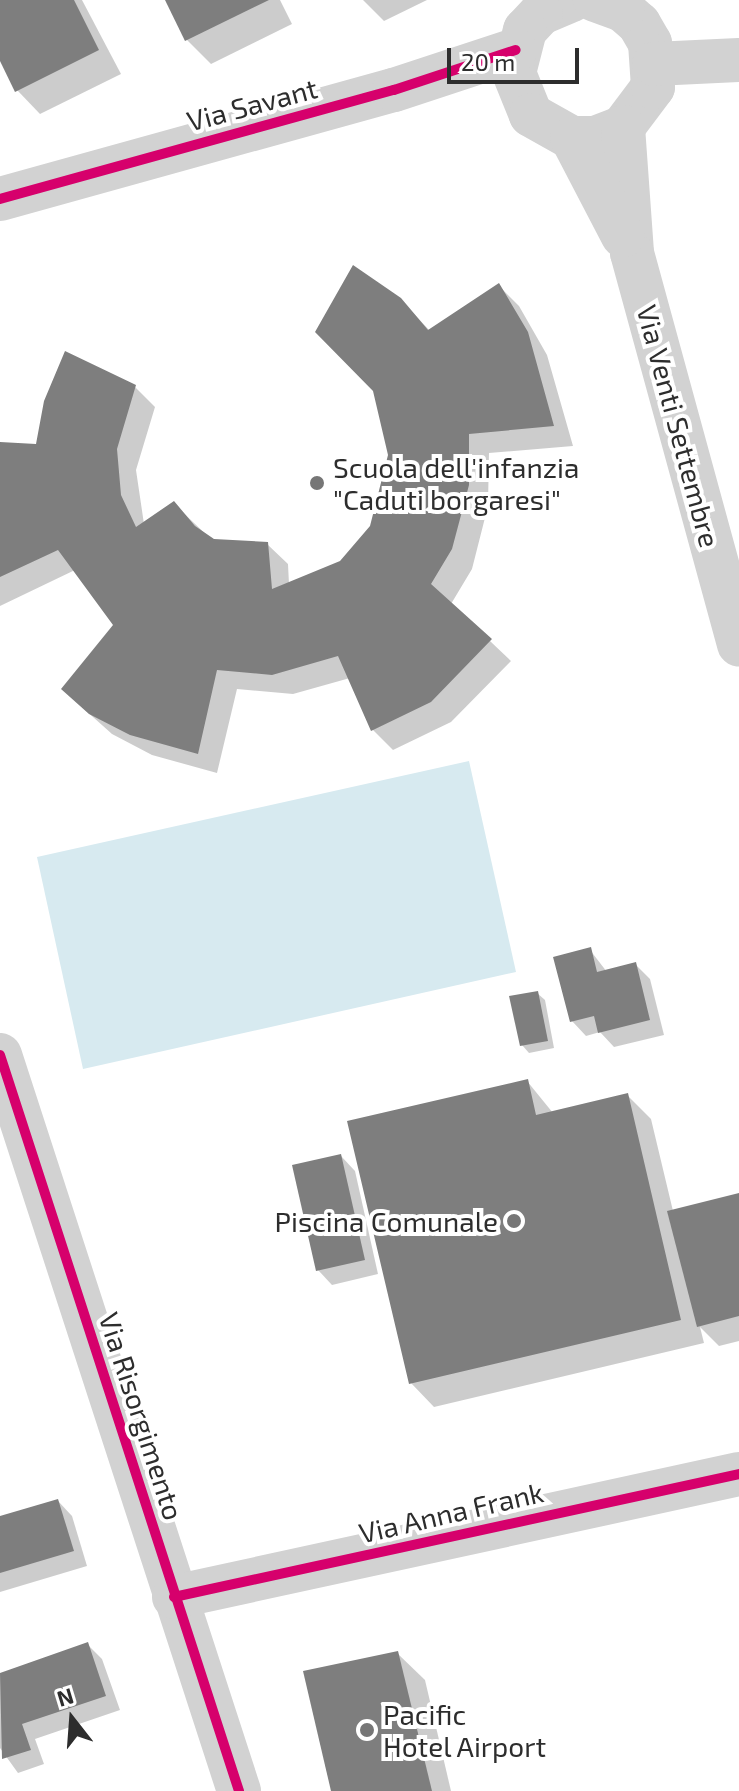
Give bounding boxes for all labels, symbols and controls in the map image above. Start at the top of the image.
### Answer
scale bar [451,32,583,82]
text: 20 m [461,47,515,76]
street label: Via Savant [183,70,321,138]
street label: Via Venti Settembre [630,301,728,551]
place label: Scuola dell'infanzia "Caduti borgaresi" [333,450,579,516]
marker: Scuola dell'infanzia "Caduti borgaresi" [308,474,326,492]
place label: Piscina Comunale [274,1204,498,1238]
marker: Piscina Comunale [505,1212,523,1230]
street label: Via Risorgimento [93,1308,191,1524]
street label: Via Anna Frank [355,1474,547,1550]
north arrow [32,1679,112,1759]
text: N [54,1681,76,1711]
place label: Pacific Hotel Airport [383,1697,547,1763]
marker: Pacific Hotel Airport [358,1721,376,1739]

